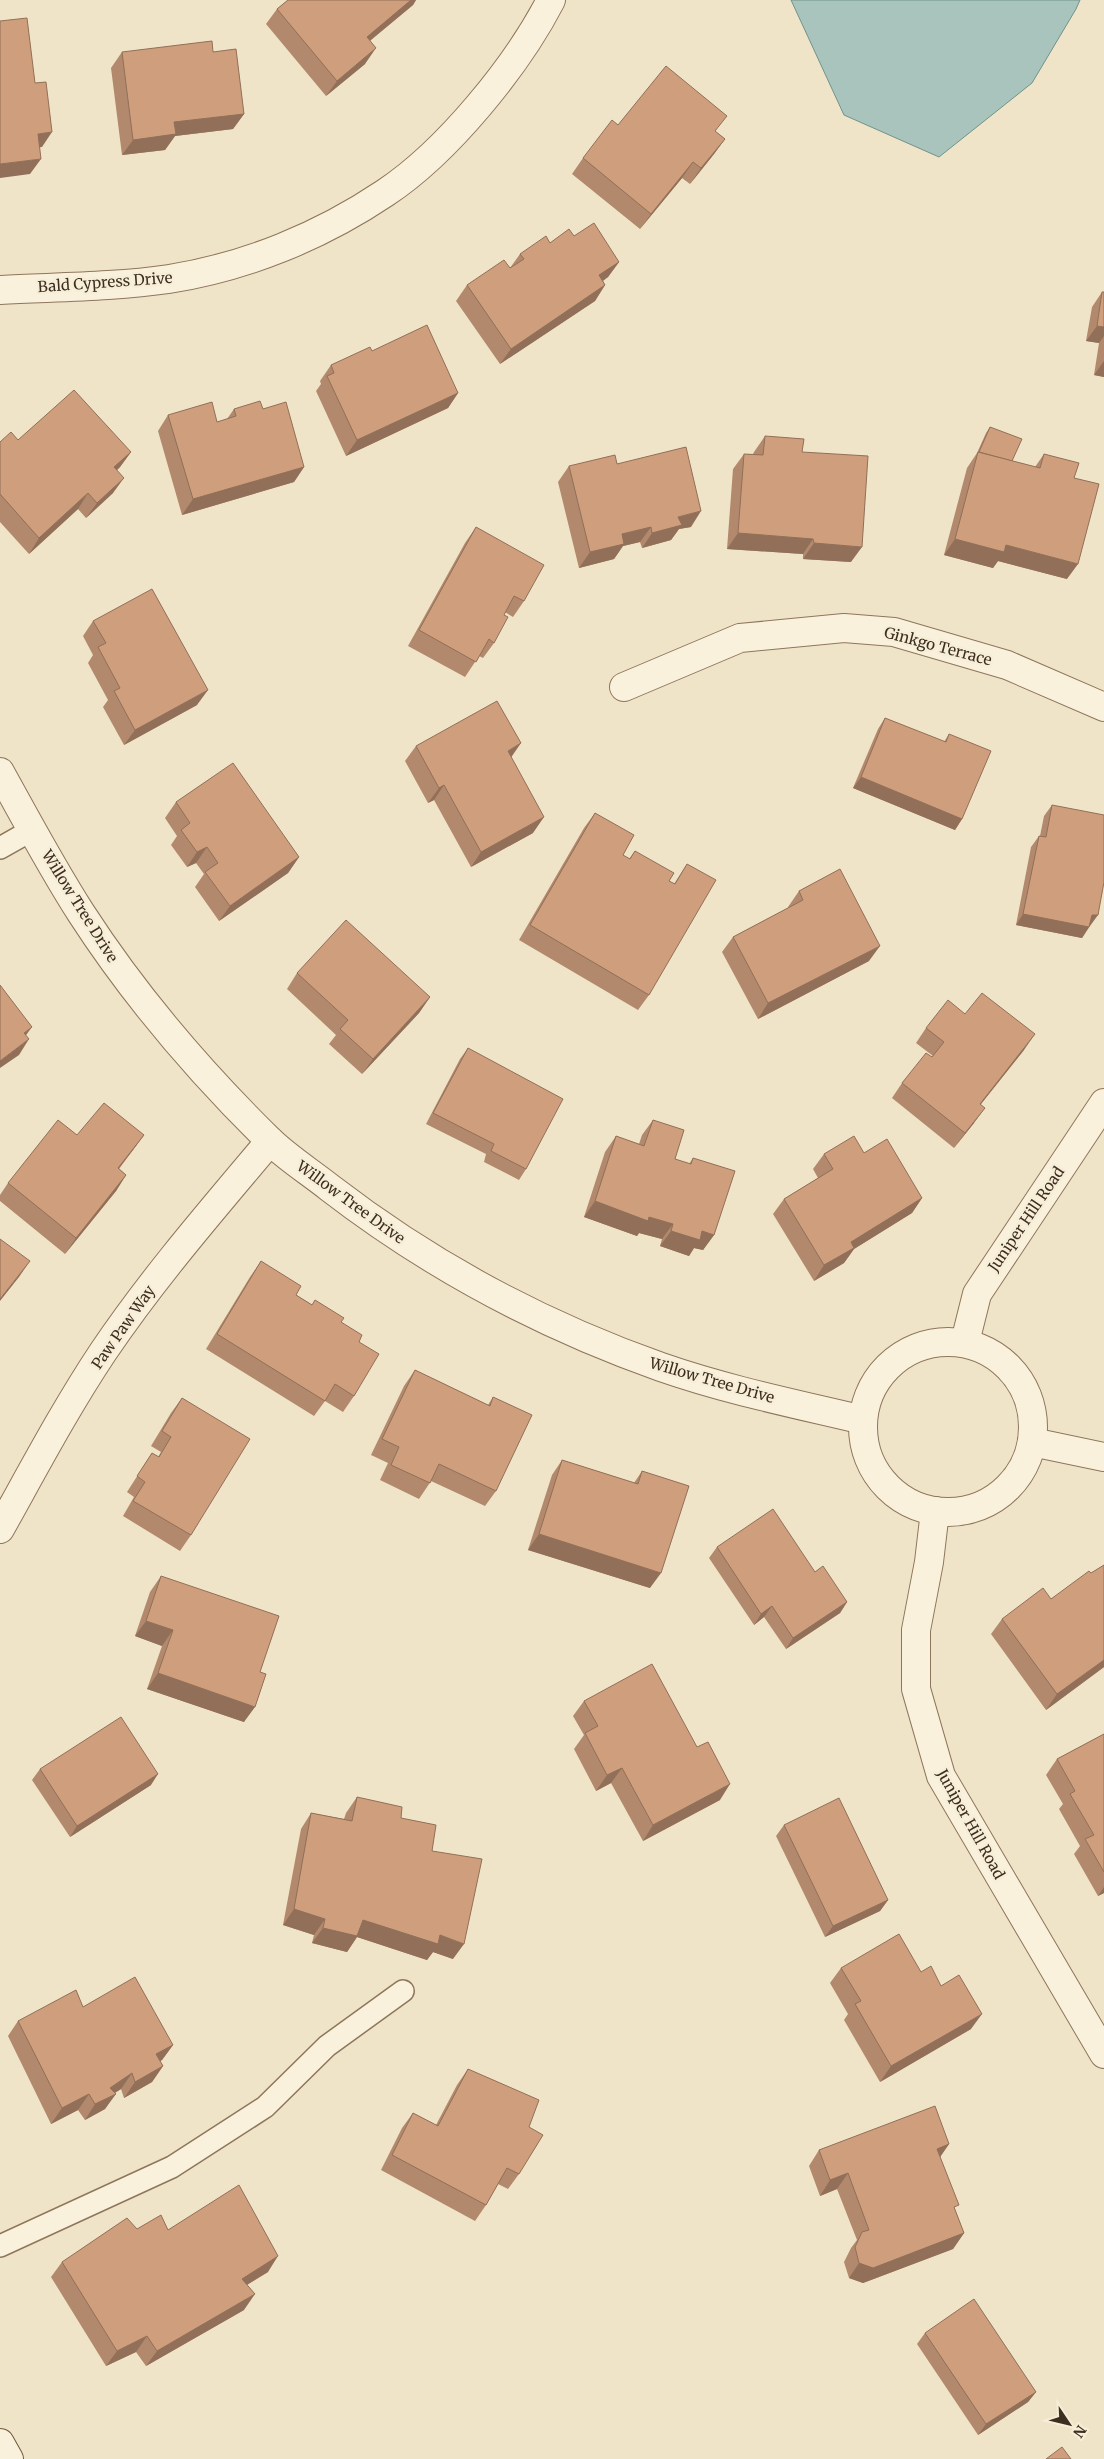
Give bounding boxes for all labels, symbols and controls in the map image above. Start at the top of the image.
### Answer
street label: Bald Cypress Drive [37,268,173,296]
street label: Ginkgo Terrace [882,623,994,670]
street label: Willow Tree Drive [37,845,122,966]
street label: Willow Tree Drive [292,1156,409,1248]
street label: Juniper Hill Road [983,1163,1068,1276]
street label: Paw Paw Way [87,1281,159,1373]
street label: Willow Tree Drive [646,1353,777,1407]
street label: Juniper Hill Road [932,1765,1009,1882]
north arrow [1044,2399,1094,2449]
text: N [1069,2422,1090,2441]

